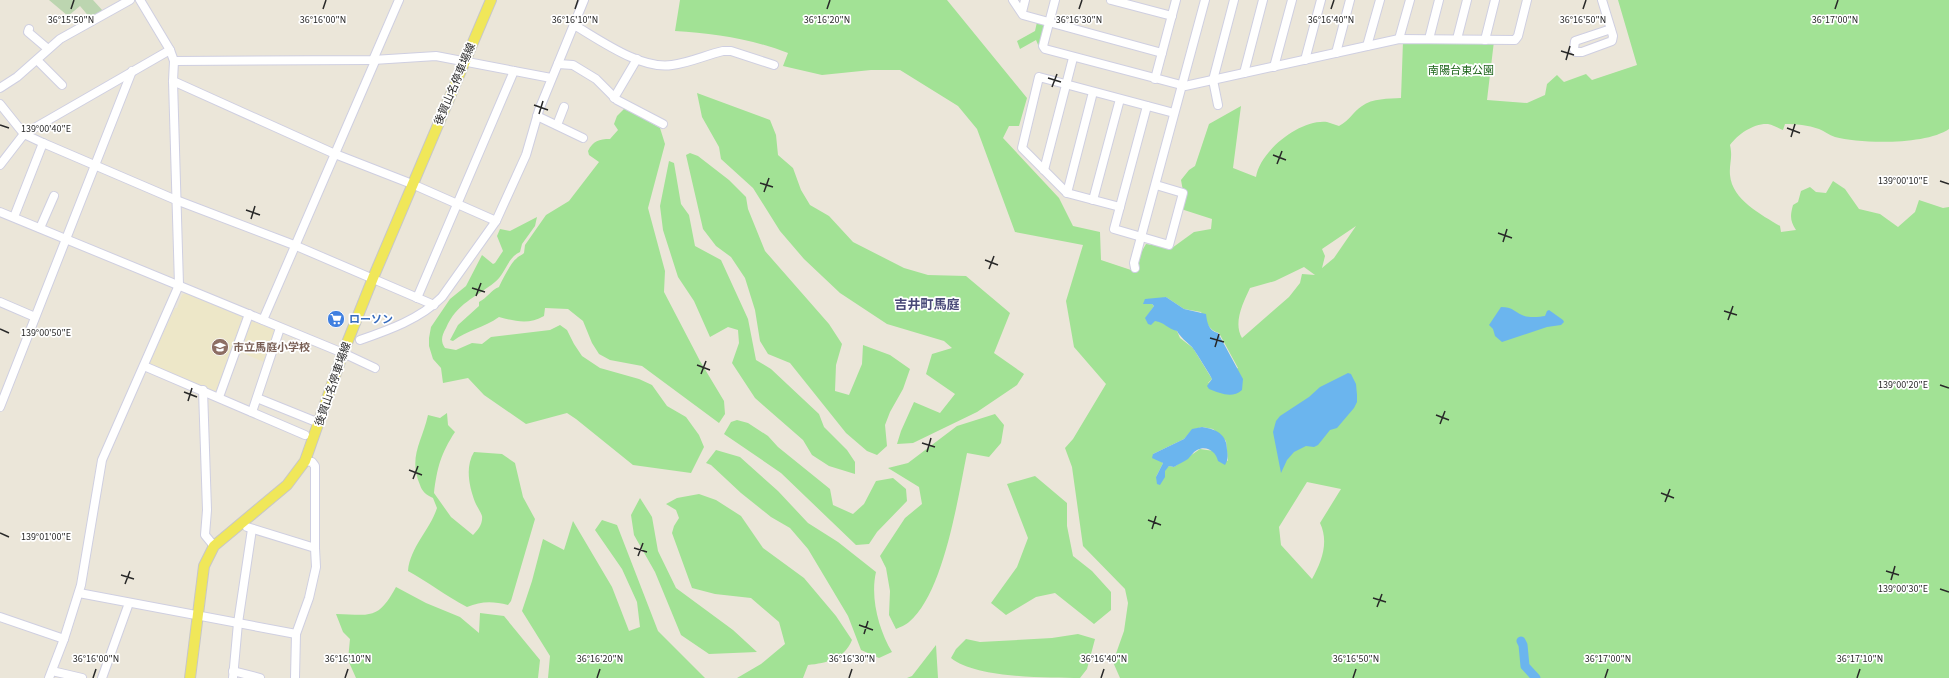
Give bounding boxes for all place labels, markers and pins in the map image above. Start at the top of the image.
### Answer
supermarket icon: ローソン [326,309,346,329]
place label: ローソン [349,312,393,327]
school or university icon: 市立馬庭小学校 [210,337,230,357]
place label: 市立馬庭小学校 [233,340,310,355]

